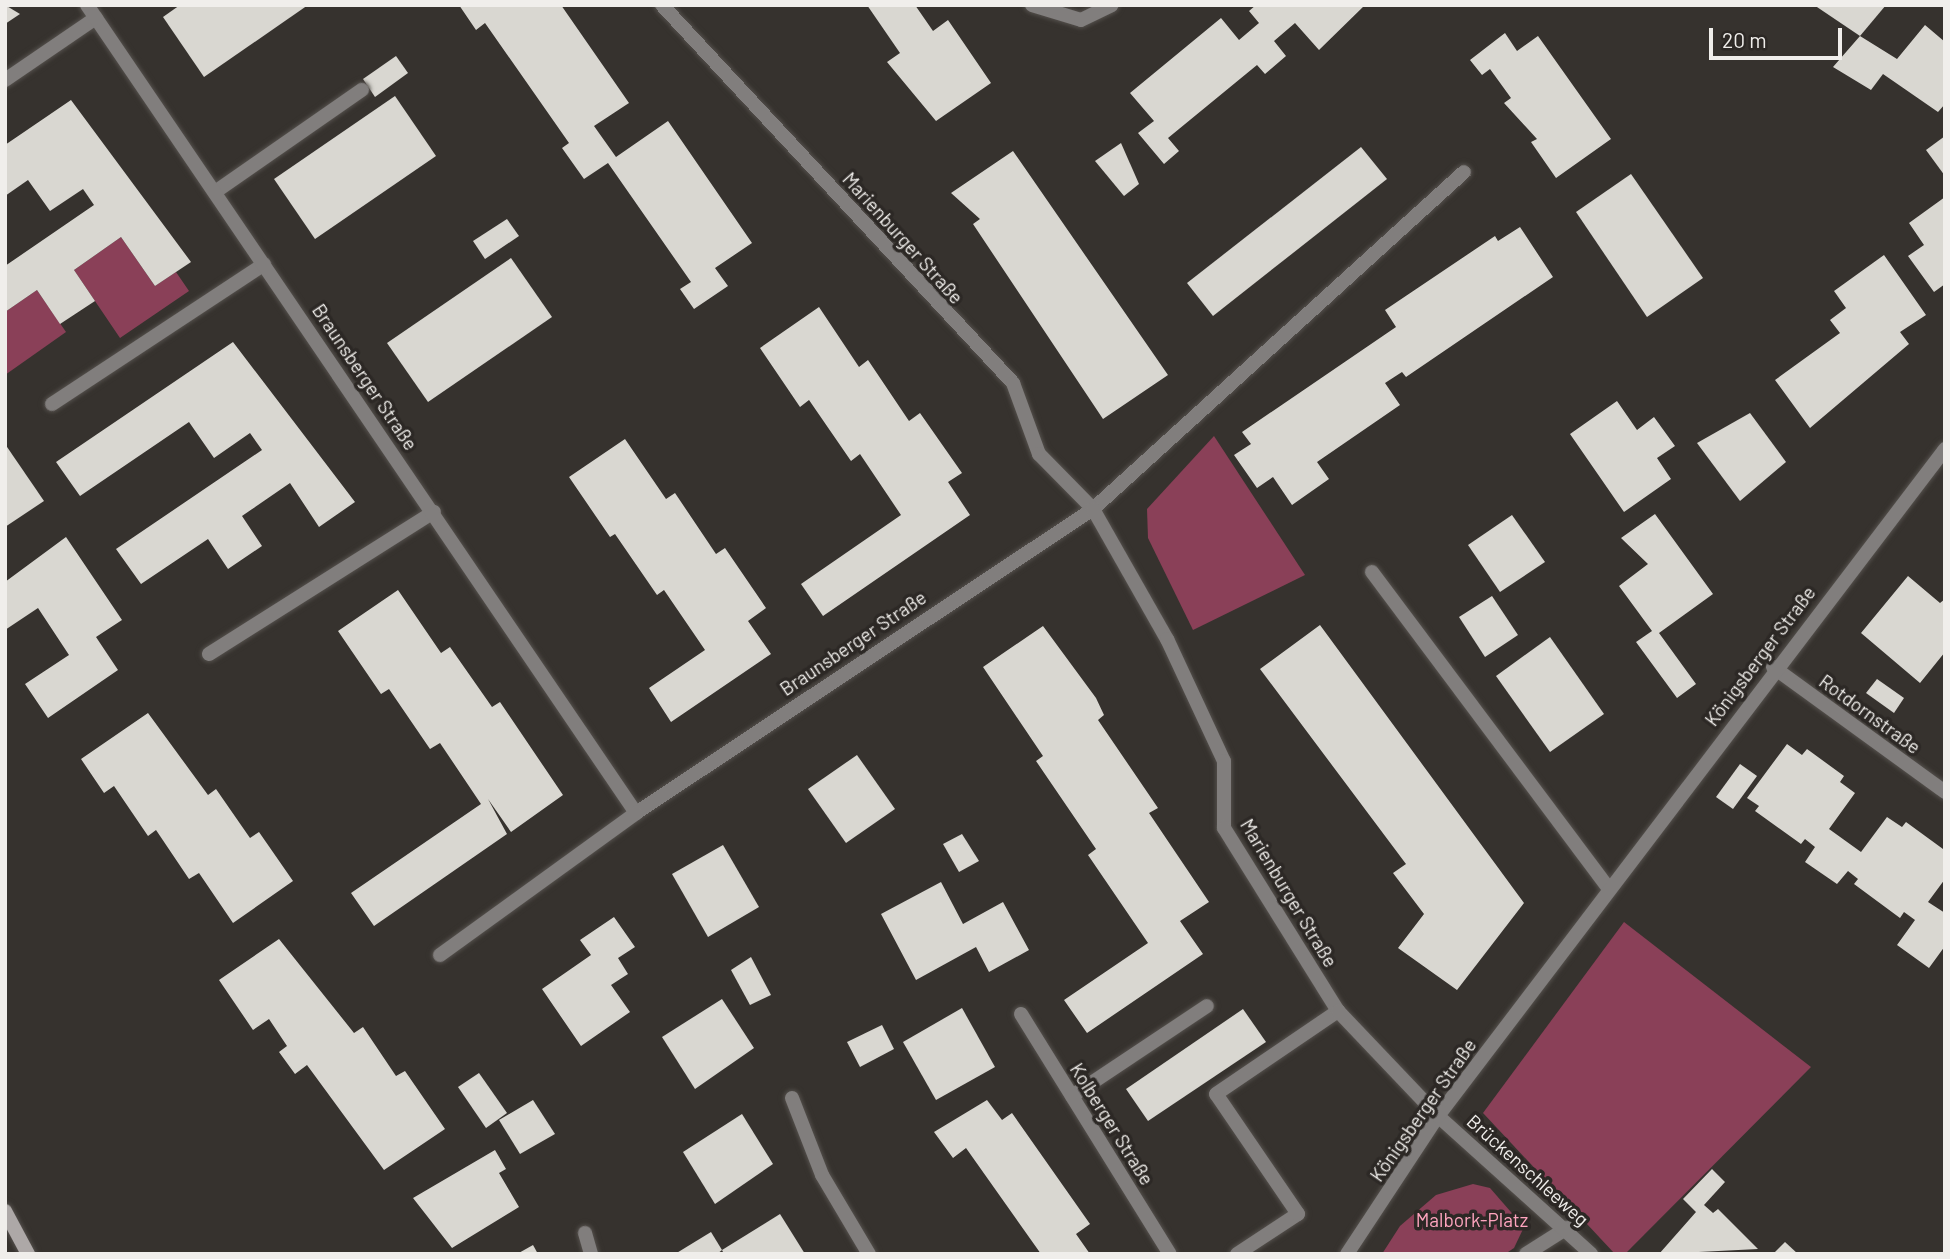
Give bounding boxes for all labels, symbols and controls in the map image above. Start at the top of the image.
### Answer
scale bar [1712,14,1845,58]
text: 20 m [1722,27,1767,52]
street label: Marienburger Straße [838,168,968,308]
street label: Braunsberger Straße [308,300,422,454]
street label: Königsberger Straße [1700,582,1820,730]
street label: Braunsberger Straße [776,586,930,700]
street label: Rotdornstraße [1815,670,1925,758]
street label: Marienburger Straße [1236,815,1342,971]
street label: Königsberger Straße [1365,1034,1481,1186]
street label: Kolberger Straße [1065,1059,1159,1189]
street label: Brückenschleeweg [1462,1109,1594,1231]
park label: Malbork-Platz [1416,1209,1528,1231]

